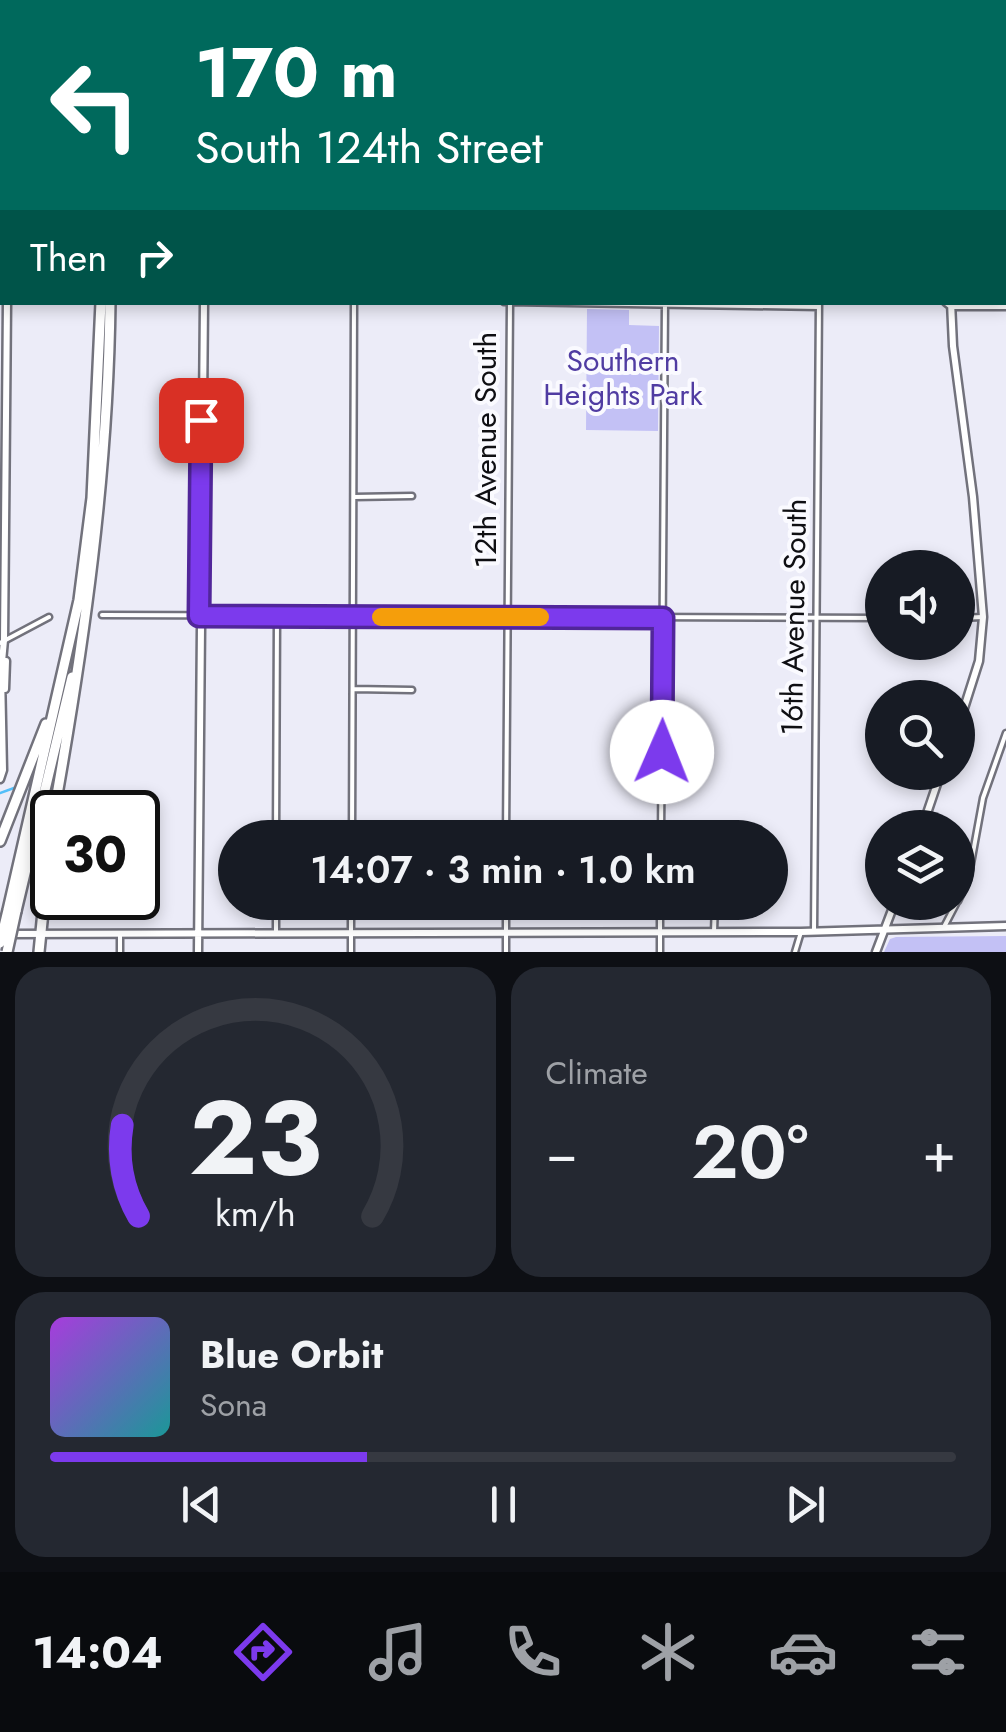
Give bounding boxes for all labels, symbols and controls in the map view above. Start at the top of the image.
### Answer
text: 170 m [195,22,398,123]
icon: left [30,40,160,170]
text: South 124th Street [195,115,543,180]
text: Then [30,230,107,285]
icon: right [127,230,182,285]
street label: 12th Avenue South [464,332,507,568]
park label: Southern Heights Park [543,339,703,416]
pin [159,378,244,463]
icon: arrive [174,393,229,448]
street label: 16th Avenue South [770,498,817,736]
map controls [865,550,975,920]
button: sound [865,550,975,660]
button: search [865,680,975,790]
position arrow [610,700,714,804]
speed limit sign: 30 [30,790,160,920]
button: layers [865,810,975,920]
text: 14:07 · 3 min · 1.0 km [310,842,696,897]
text: Climate [546,1050,648,1096]
text: 23 [189,1063,322,1213]
text: 20° [691,1098,809,1206]
text: − [546,1113,578,1193]
text: + [922,1113,956,1193]
text: km/h [215,1188,296,1239]
text: Blue Orbit [200,1327,383,1382]
text: Sona [200,1382,267,1428]
icon: previous [174,1477,229,1532]
icon: pause [476,1477,531,1532]
icon: next [778,1477,833,1532]
icon: directions [228,1617,298,1687]
icon: music [363,1617,433,1687]
icon: phone [498,1617,568,1687]
icon: climate [633,1617,703,1687]
icon: car [768,1617,838,1687]
icon: filters [903,1617,973,1687]
text: 14:04 [33,1620,163,1685]

